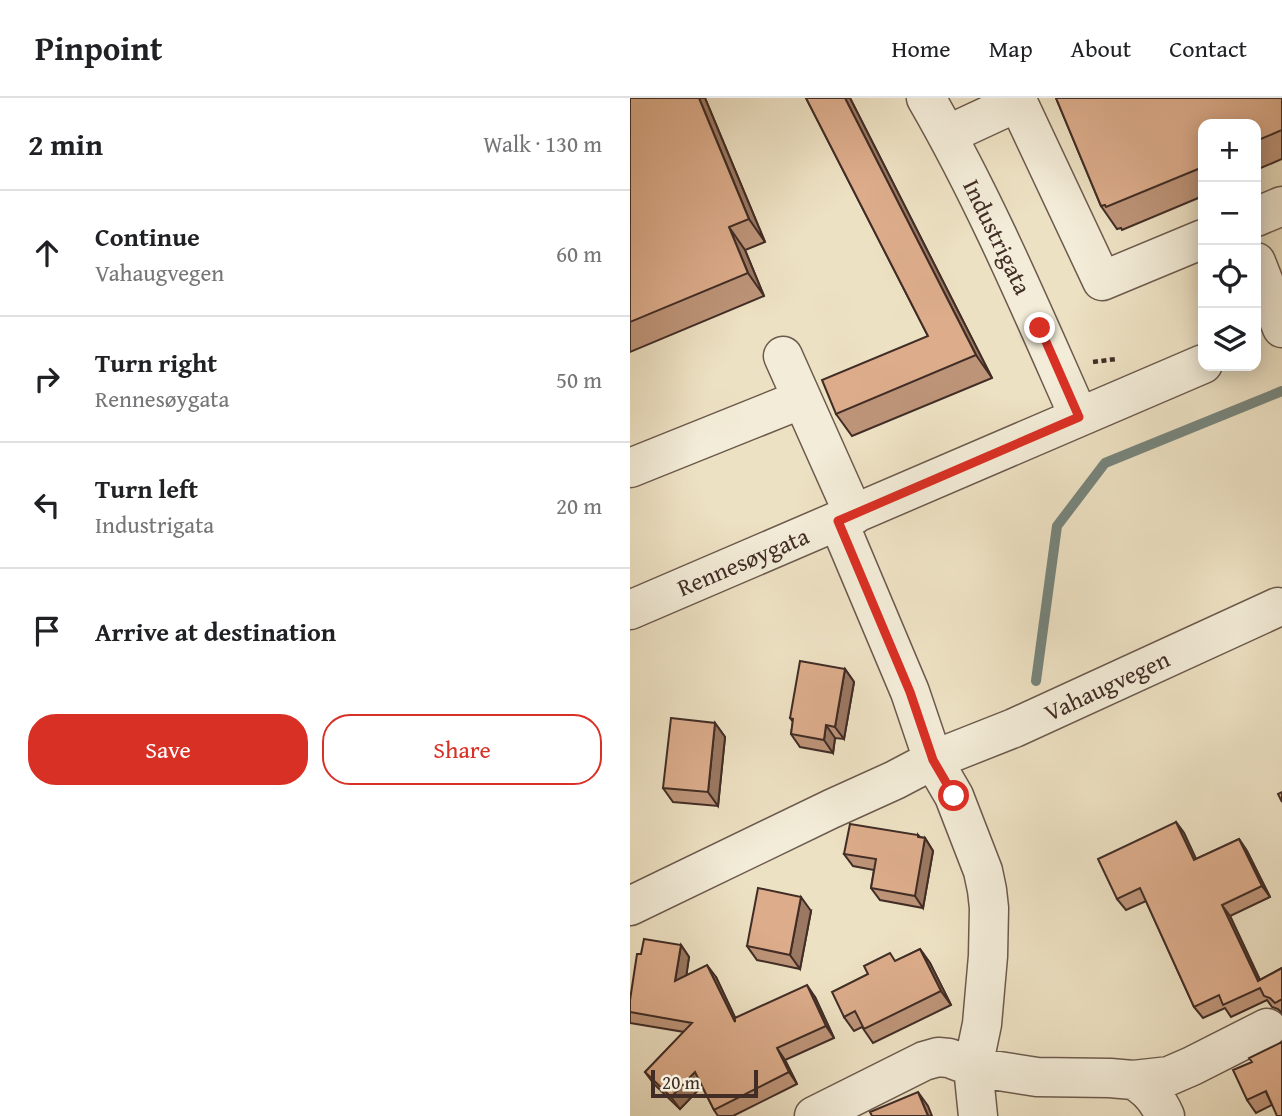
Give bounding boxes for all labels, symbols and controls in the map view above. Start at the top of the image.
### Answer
text: Pinpoint [35,24,162,72]
text: Home [892,31,951,66]
text: Map [989,31,1033,66]
text: About [1071,31,1131,66]
text: Contact [1169,31,1247,66]
map controls [1198,119,1261,371]
button: + [1198,119,1261,182]
text: 2 min [28,122,103,166]
text: Walk · 130 m [483,127,602,160]
street label: Industrigata [954,173,1041,301]
button: − [1198,182,1261,245]
text: Continue [95,217,200,256]
icon: ahead [28,234,66,272]
text: 60 m [556,237,602,270]
button: locate [1198,245,1261,308]
text: Vahaugvegen [95,256,224,289]
button: layers [1198,308,1261,371]
route end [1024,312,1055,343]
text: Turn right [95,343,217,382]
icon: right [28,360,66,398]
text: 50 m [556,363,602,396]
text: Rennesøygata [95,382,229,415]
text: Turn left [95,469,198,508]
icon: left [28,486,66,524]
text: 20 m [556,489,602,522]
text: Industrigata [95,508,214,541]
street label: Rennesøygata [671,518,815,605]
icon: arrive [28,612,66,650]
text: Arrive at destination [95,612,336,651]
street label: Vahaugvegen [1038,641,1176,730]
button: Save [28,714,308,785]
button: Share [322,714,602,785]
route start [938,780,969,811]
scale bar [651,1067,758,1099]
text: 20 m [662,1068,700,1096]

